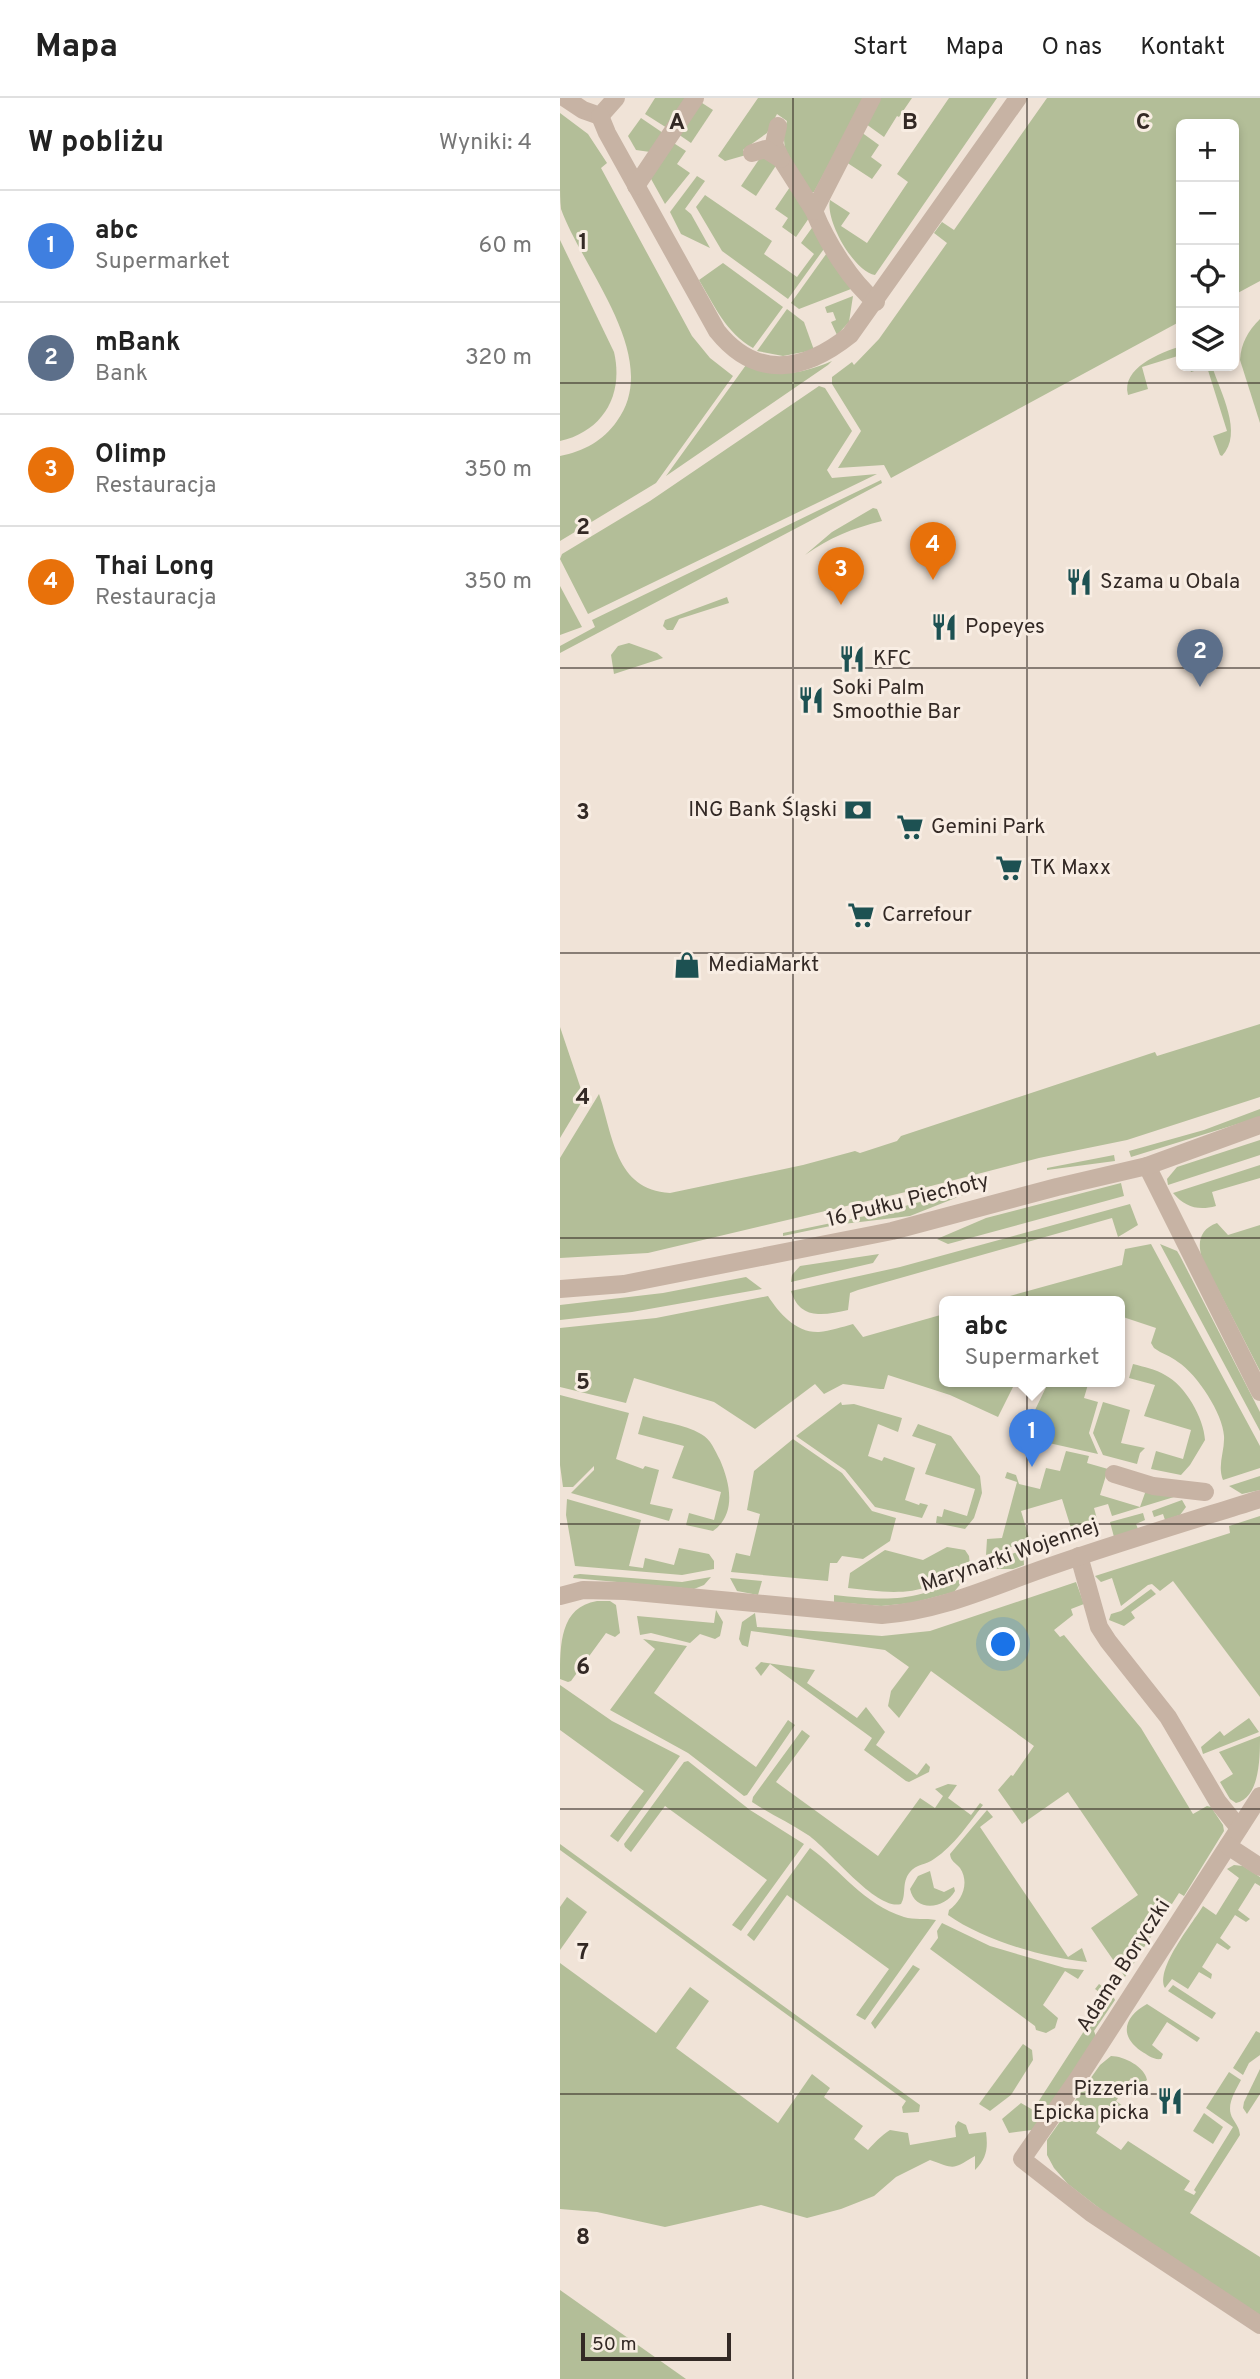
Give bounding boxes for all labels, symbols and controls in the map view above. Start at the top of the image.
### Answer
text: Mapa [35,27,118,69]
text: Start [853,33,908,63]
text: Mapa [946,33,1004,63]
text: O nas [1042,33,1102,63]
text: Kontakt [1140,33,1225,63]
text: A [669,109,685,138]
text: B [902,109,918,138]
text: C [1136,109,1150,138]
map controls [1176,119,1239,371]
button: + [1176,119,1239,182]
text: W pobliżu [28,125,164,162]
text: Wyniki: 4 [439,129,532,158]
button: − [1176,182,1239,245]
text: abc [95,215,139,248]
text: 1 [578,229,588,258]
text: 1 [46,232,56,261]
text: 60 m [479,232,532,261]
button: locate [1176,245,1239,308]
text: Supermarket [95,248,230,277]
button: layers [1176,308,1239,371]
text: mBank [95,327,180,360]
text: 2 [44,344,58,373]
text: 320 m [465,344,532,373]
text: Bank [95,360,148,389]
text: Olimp [95,439,167,472]
text: 3 [44,456,58,485]
text: 350 m [464,456,532,485]
text: Restauracja [95,472,216,501]
text: 2 [576,514,590,543]
pin: 4 [910,522,956,580]
pin: 3 [818,547,864,605]
text: Thai Long [95,551,214,584]
restaurant icon: Szama u Obala [1064,567,1094,597]
text: 4 [44,568,58,597]
text: 350 m [464,568,532,597]
place label: Szama u Obala [1100,569,1240,596]
text: Restauracja [95,584,216,613]
restaurant icon: Popeyes [929,612,959,642]
place label: Popeyes [965,614,1045,641]
pin: 2 [1177,629,1223,687]
restaurant icon: KFC [837,644,867,674]
place label: KFC [873,646,912,673]
place label: Soki Palm Smoothie Bar [832,675,961,726]
restaurant icon: Soki Palm Smoothie Bar [796,685,826,715]
bank icon: ING Bank Śląski [843,795,873,825]
place label: ING Bank Śląski [688,796,837,824]
text: 3 [576,799,590,828]
supermarket icon: Gemini Park [895,812,925,842]
place label: Gemini Park [931,814,1046,841]
supermarket icon: TK Maxx [994,853,1024,883]
place label: TK Maxx [1030,855,1111,882]
supermarket icon: Carrefour [846,900,876,930]
place label: Carrefour [882,902,972,929]
shop icon: MediaMarkt [672,950,702,980]
place label: MediaMarkt [708,952,819,979]
text: 4 [576,1084,590,1113]
street label: 16 Pułku Piechoty [824,1168,992,1234]
popup [939,1296,1125,1387]
text: abc [965,1311,1008,1344]
text: Supermarket [965,1344,1099,1373]
text: 5 [576,1369,590,1398]
pin: 1 [1009,1409,1055,1467]
street label: Marynarki Wojennej [918,1513,1102,1599]
your location [986,1627,1020,1661]
text: 6 [576,1654,590,1683]
street label: Adama Boryczki [1071,1894,1177,2038]
text: 7 [577,1939,589,1968]
place label: Pizzeria Epicka picka [1033,2076,1149,2127]
restaurant icon: Pizzeria Epicka picka [1155,2086,1185,2116]
text: 8 [576,2224,590,2253]
scale bar [581,2330,732,2362]
text: 50 m [592,2333,637,2357]

